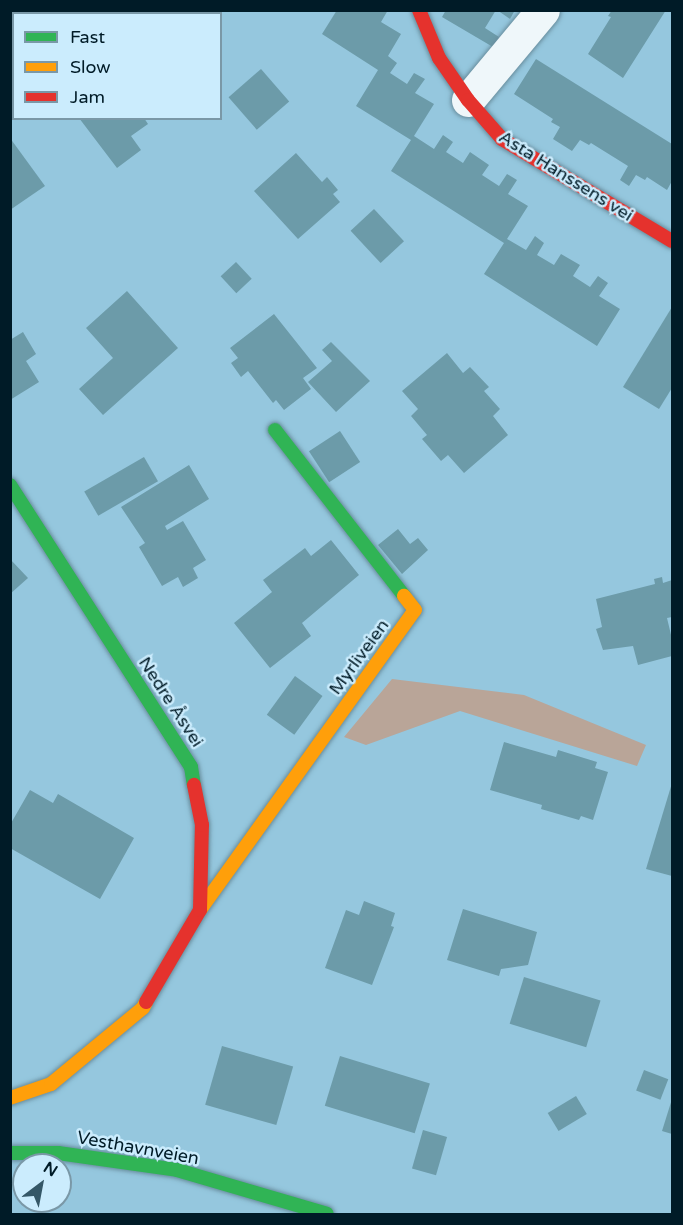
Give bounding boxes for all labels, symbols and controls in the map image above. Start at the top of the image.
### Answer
legend [12,12,222,120]
text: Fast [70,26,105,48]
text: Slow [70,56,111,78]
text: Jam [70,86,105,108]
street label: Asta Hanssens vei [495,126,637,226]
street label: Myrliveien [324,615,394,699]
street label: Nedre Åsvei [134,653,208,751]
street label: Vesthavnveien [75,1127,201,1169]
north arrow [12,1153,72,1213]
text: N [40,1158,61,1181]

